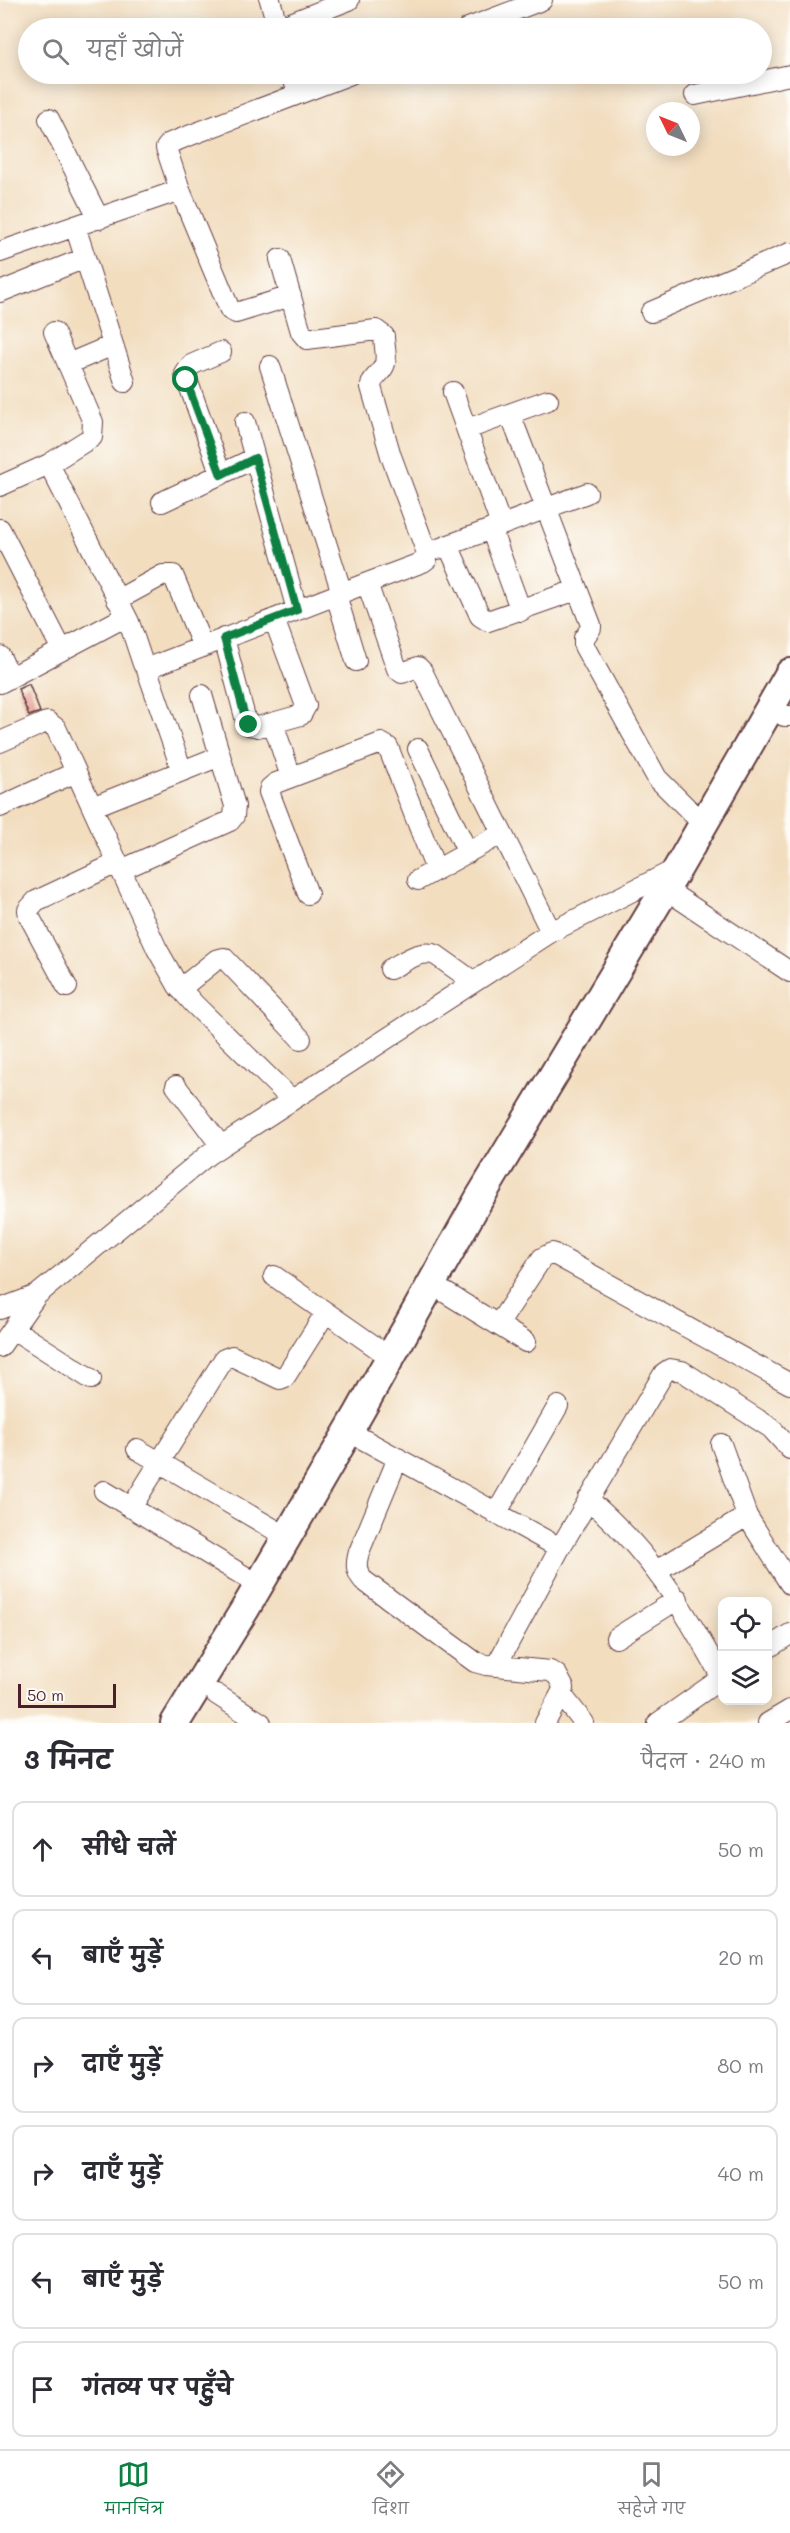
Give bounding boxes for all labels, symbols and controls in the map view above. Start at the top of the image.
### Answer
search box [18,18,772,84]
text: यहाँ खोजें [87,34,183,63]
icon: search [39,35,72,68]
north arrow [646,102,700,156]
route start [172,366,198,392]
route end [235,711,261,737]
map controls [718,1597,772,1705]
button: locate [718,1597,772,1651]
button: layers [718,1651,772,1705]
scale bar [18,1681,116,1708]
text: 50 m [27,1684,64,1705]
text: 3 मिनट [24,1742,112,1776]
text: पैदल · 240 m [641,1747,766,1773]
text: सीधे चलें [83,1832,175,1861]
icon: ahead [26,1833,59,1866]
text: 50 m [718,1836,764,1862]
text: बाएँ मुड़ें [83,1940,163,1969]
icon: left [26,1941,59,1974]
text: 20 m [718,1944,764,1970]
text: दाएँ मुड़ें [83,2048,162,2077]
icon: right [26,2049,59,2082]
text: 80 m [717,2052,764,2078]
text: दाएँ मुड़ें [83,2156,162,2185]
icon: right [26,2157,59,2190]
text: 40 m [718,2160,764,2186]
text: बाएँ मुड़ें [83,2264,163,2293]
icon: left [26,2265,59,2298]
text: 50 m [718,2268,764,2294]
text: गंतव्य पर पहुँचे [83,2372,233,2401]
icon: arrive [26,2373,59,2406]
tab: मानचित्र [105,2458,163,2526]
tab: दिशा [372,2458,409,2526]
tab: सहेजे गए [618,2458,685,2526]

